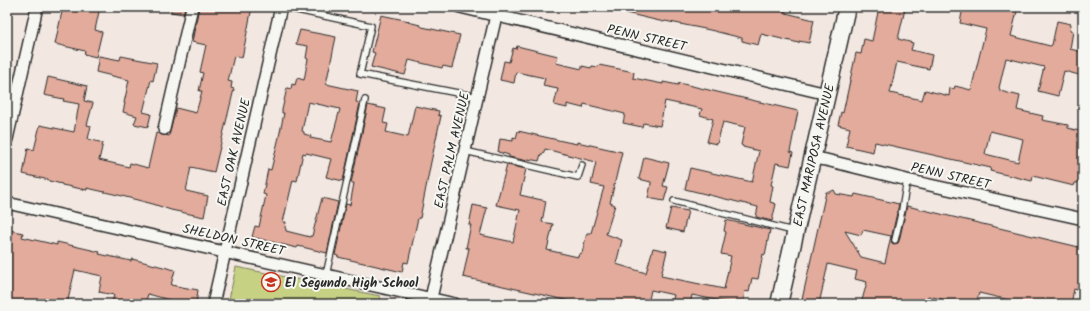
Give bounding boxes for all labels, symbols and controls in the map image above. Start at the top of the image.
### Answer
street label: PENN STREET [605,19,690,58]
street label: EAST MARIPOSA AVENUE [788,81,841,229]
street label: EAST PALM AVENUE [429,90,476,211]
street label: EAST OAK AVENUE [212,96,257,208]
street label: PENN STREET [909,157,994,196]
street label: SHELDON STREET [180,218,288,263]
school or university icon: El Segundo High School [260,271,282,293]
place label: El Segundo High School [285,273,419,294]

